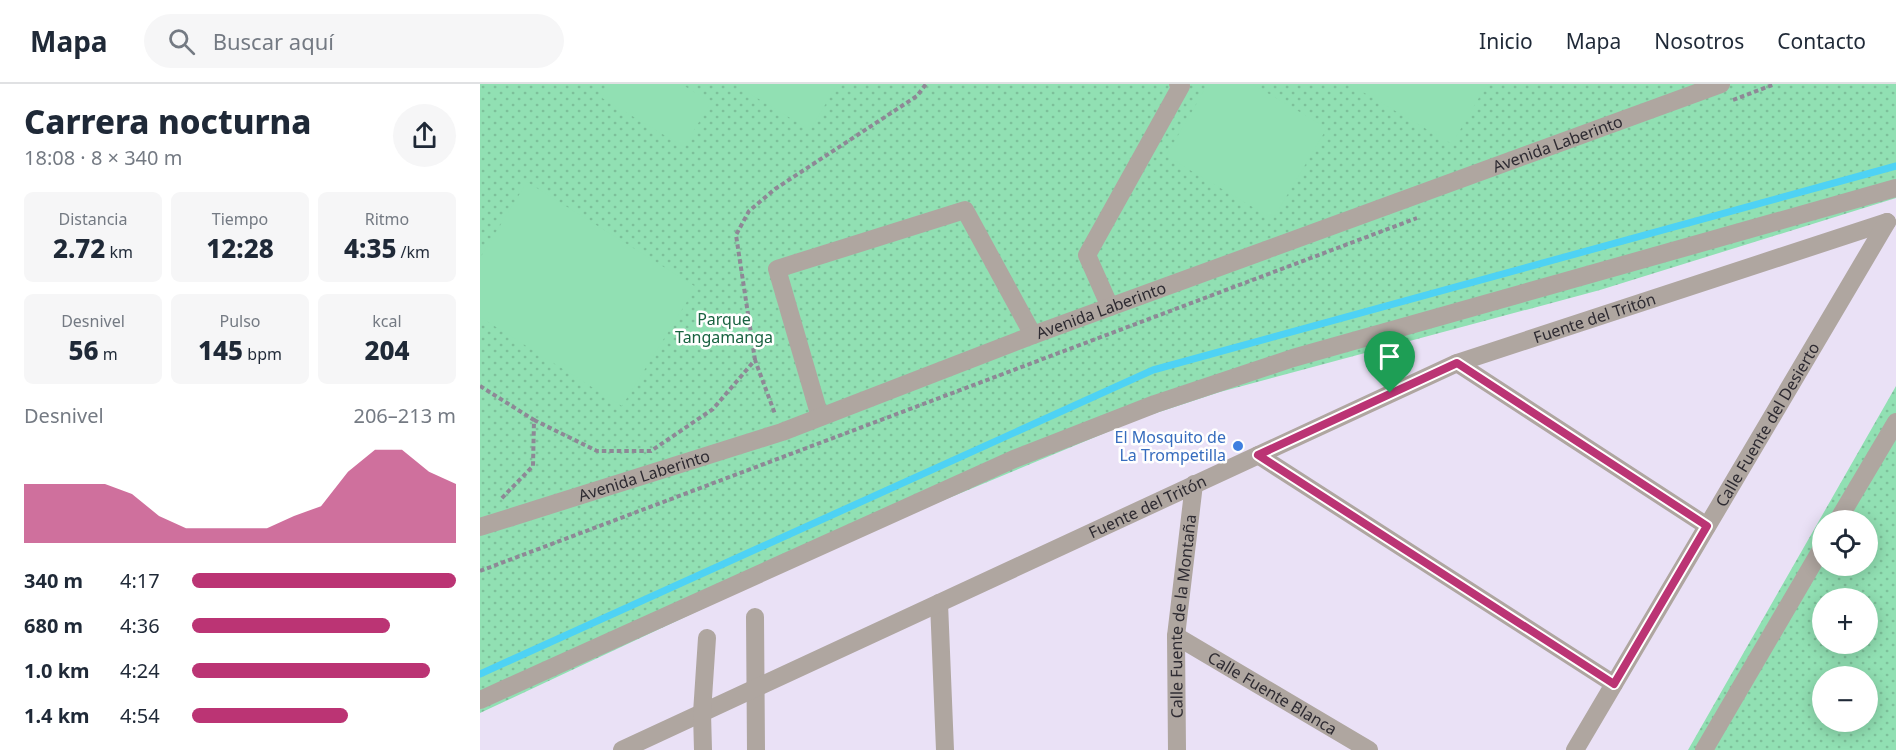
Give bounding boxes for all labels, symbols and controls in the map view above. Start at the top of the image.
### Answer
search box [144,14,564,68]
text: Mapa [30,22,108,60]
icon: search [165,25,198,58]
text: Buscar aquí [213,26,334,56]
text: Inicio [1479,27,1533,55]
text: Mapa [1566,27,1621,55]
text: Nosotros [1654,27,1744,55]
text: Contacto [1777,27,1866,55]
text: Carrera nocturna [24,99,311,144]
button: share [393,104,456,167]
street label: Avenida Laberinto [1489,110,1626,177]
text: 18:08 · 8 × 340 m [24,144,182,171]
text: Distancia [59,208,127,230]
text: Tiempo [212,208,268,230]
text: Ritmo [365,208,409,230]
text: 2.72 [53,230,105,266]
text: 12:28 [206,230,274,266]
text: 4:35 [344,230,396,266]
text: km [105,241,133,263]
text: /km [396,241,430,263]
street label: Avenida Laberinto [1033,276,1169,344]
street label: Fuente del Tritón [1530,288,1658,348]
park label: Parque Tangamanga [675,308,773,348]
text: Desnivel [61,310,125,332]
text: Pulso [219,310,261,332]
text: kcal [372,310,402,332]
pin [1364,331,1415,393]
text: 56 [68,332,98,368]
text: 145 [198,332,243,368]
text: 204 [364,332,410,368]
street label: Calle Fuente del Desierto [1710,338,1824,511]
icon: arrive [1373,340,1406,373]
text: m [98,343,118,365]
text: bpm [243,343,282,365]
text: Desnivel [24,402,104,429]
text: 206–213 m [353,402,456,429]
place label: El Mosquito de La Trompetilla [1115,426,1226,466]
marker: El Mosquito de La Trompetilla [1231,439,1245,453]
street label: Avenida Laberinto [576,444,713,506]
street label: Fuente del Tritón [1085,470,1210,543]
map controls [1812,510,1878,732]
button: locate [1812,510,1878,576]
street label: Calle Fuente de la Montaña [1165,513,1201,718]
text: 340 m [24,567,83,594]
text: 4:17 [120,567,160,594]
button: + [1812,588,1878,654]
text: 680 m [24,612,83,639]
text: 4:36 [120,612,160,639]
street label: Calle Fuente Blanca [1204,646,1341,740]
text: 1.0 km [24,657,90,684]
text: 4:24 [120,657,160,684]
button: − [1812,666,1878,732]
text: 1.4 km [24,702,90,729]
text: 4:54 [120,702,160,729]

